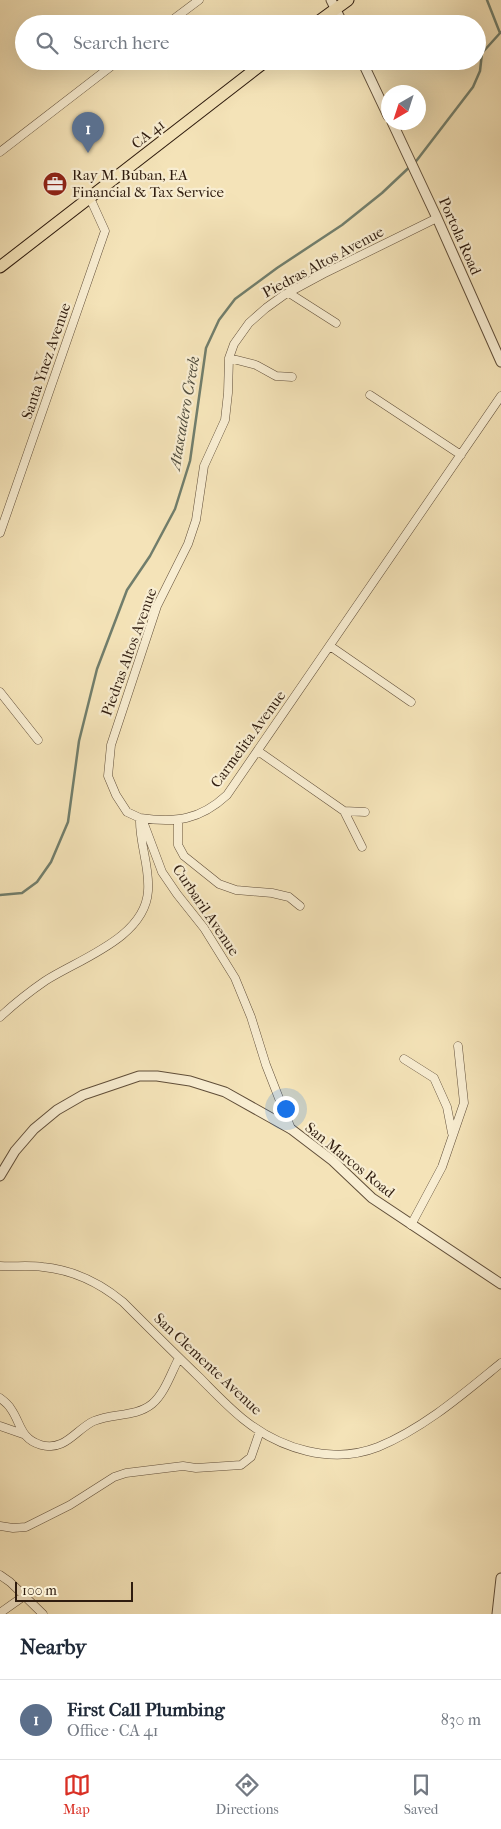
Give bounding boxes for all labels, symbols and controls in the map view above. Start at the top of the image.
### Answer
search box [15,15,486,70]
icon: search [33,29,61,57]
text: Search here [73,32,169,54]
north arrow [381,85,426,130]
pin: 1 [72,112,104,153]
street label: CA 41 [128,115,168,153]
place label: Ray M. Buban, EA Financial & Tax Service [72,166,224,201]
office icon: Ray M. Buban, EA Financial & Tax Service [42,171,68,197]
street label: Portola Road [435,194,485,278]
street label: Piedras Altos Avenue [259,222,387,302]
street label: Santa Ynez Avenue [18,300,75,422]
water label: Atascadero Creek [164,355,203,473]
street label: Piedras Altos Avenue [97,585,161,718]
street label: Carmelita Avenue [207,686,290,791]
street label: Curbaril Avenue [169,861,244,960]
your location [273,1096,299,1122]
street label: San Marcos Road [302,1118,399,1202]
street label: San Clemente Avenue [150,1309,266,1419]
scale bar [15,1579,132,1602]
text: 100 m [22,1582,57,1599]
text: Nearby [20,1635,86,1659]
text: First Call Plumbing [67,1699,225,1721]
text: 1 [33,1710,39,1729]
text: 830 m [441,1710,481,1729]
text: Office · CA 41 [67,1721,158,1740]
tab: Map [63,1771,91,1818]
tab: Directions [216,1771,279,1818]
tab: Saved [404,1771,438,1818]

